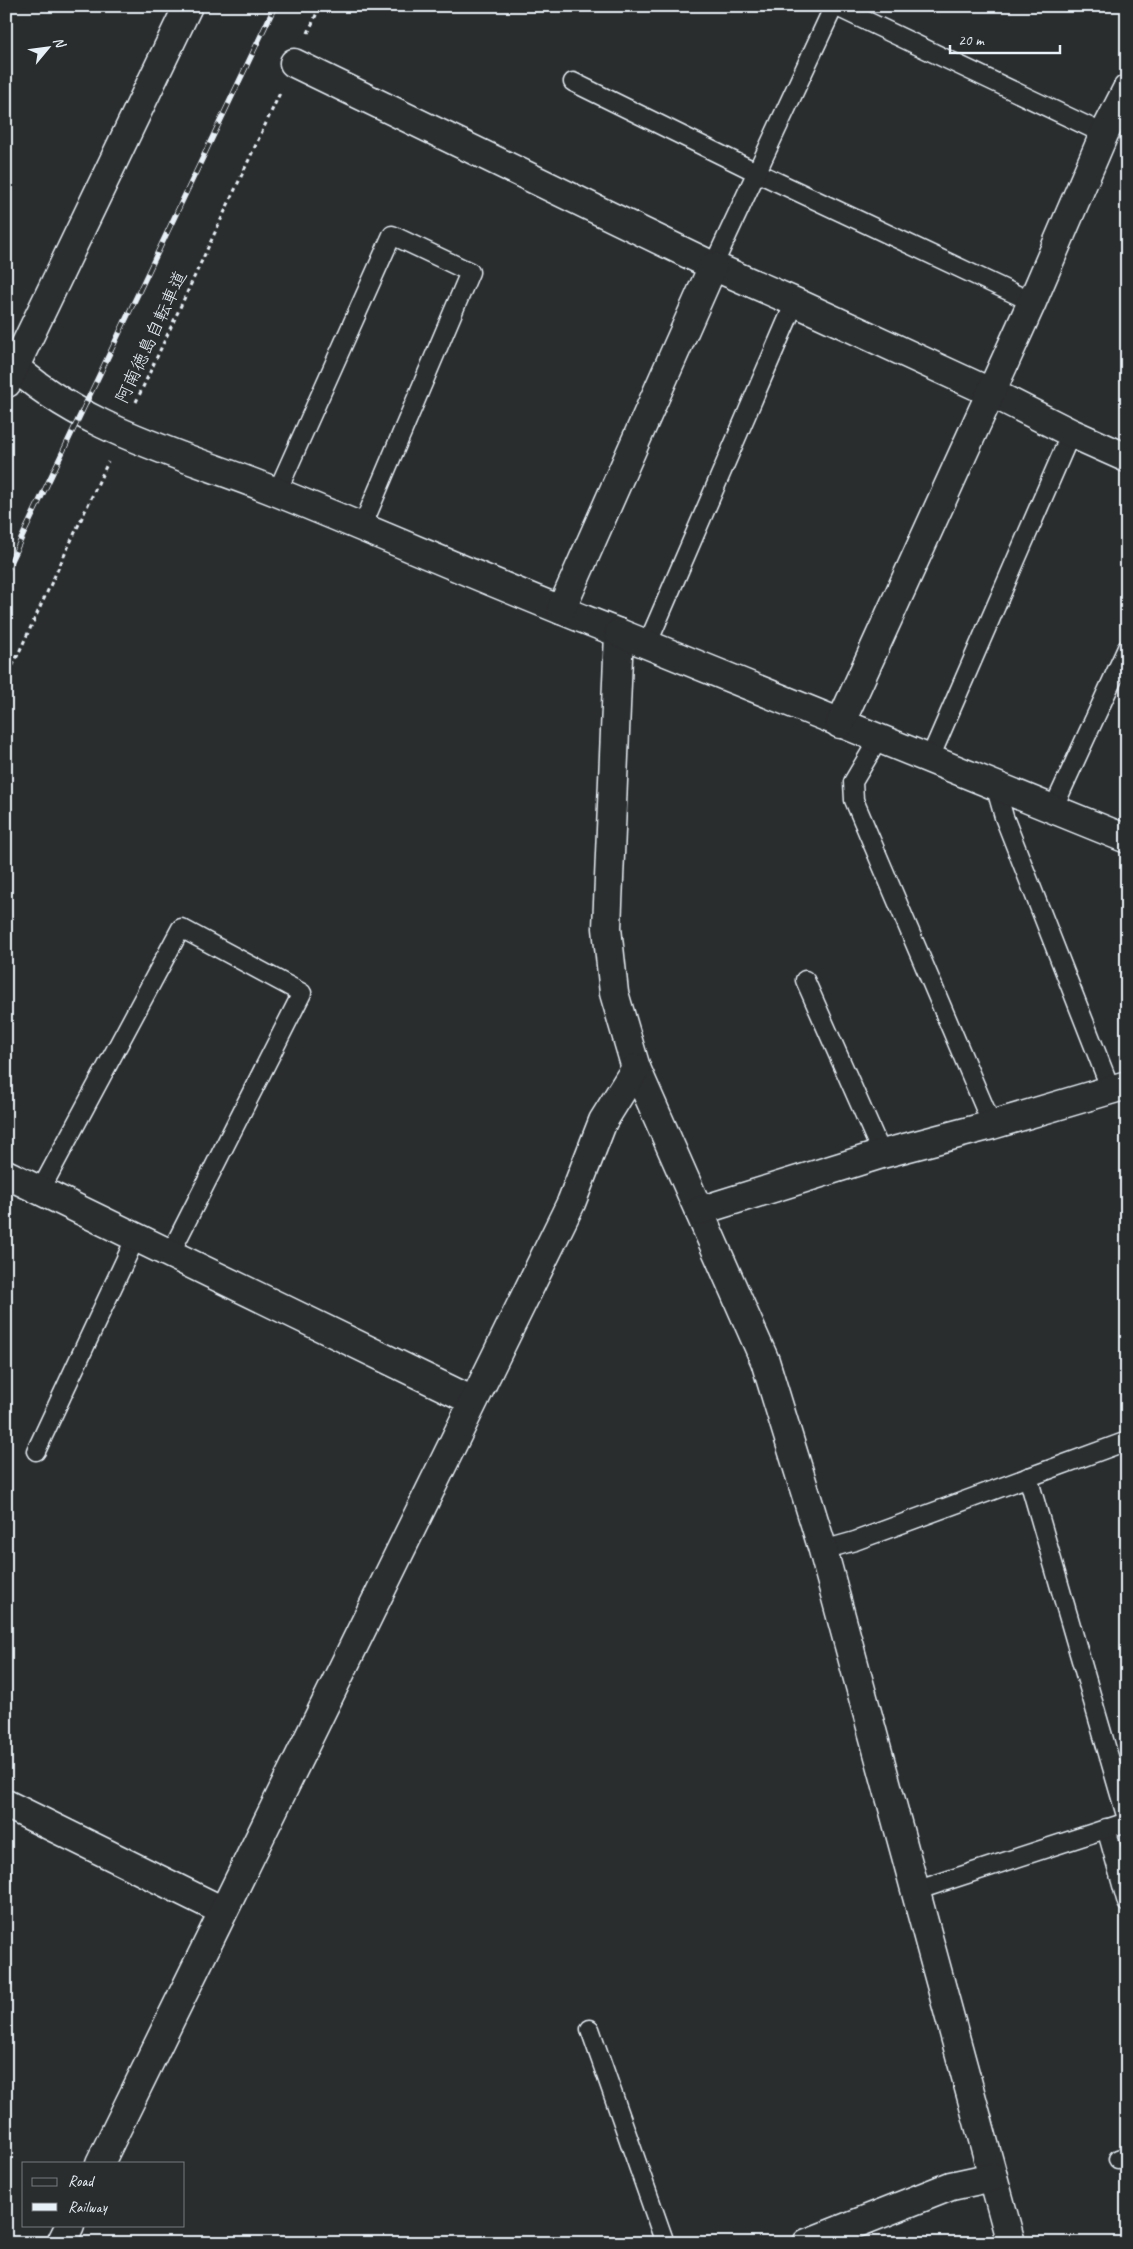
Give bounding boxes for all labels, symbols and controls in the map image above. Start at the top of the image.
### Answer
north arrow [22,22,72,72]
scale bar [950,22,1060,54]
text: 20 m [958,31,985,50]
text: N [49,34,70,52]
street label: 阿南徳島自転車道 [111,267,191,407]
legend [22,2162,185,2226]
text: Road [68,2172,95,2191]
text: Railway [68,2198,109,2217]

